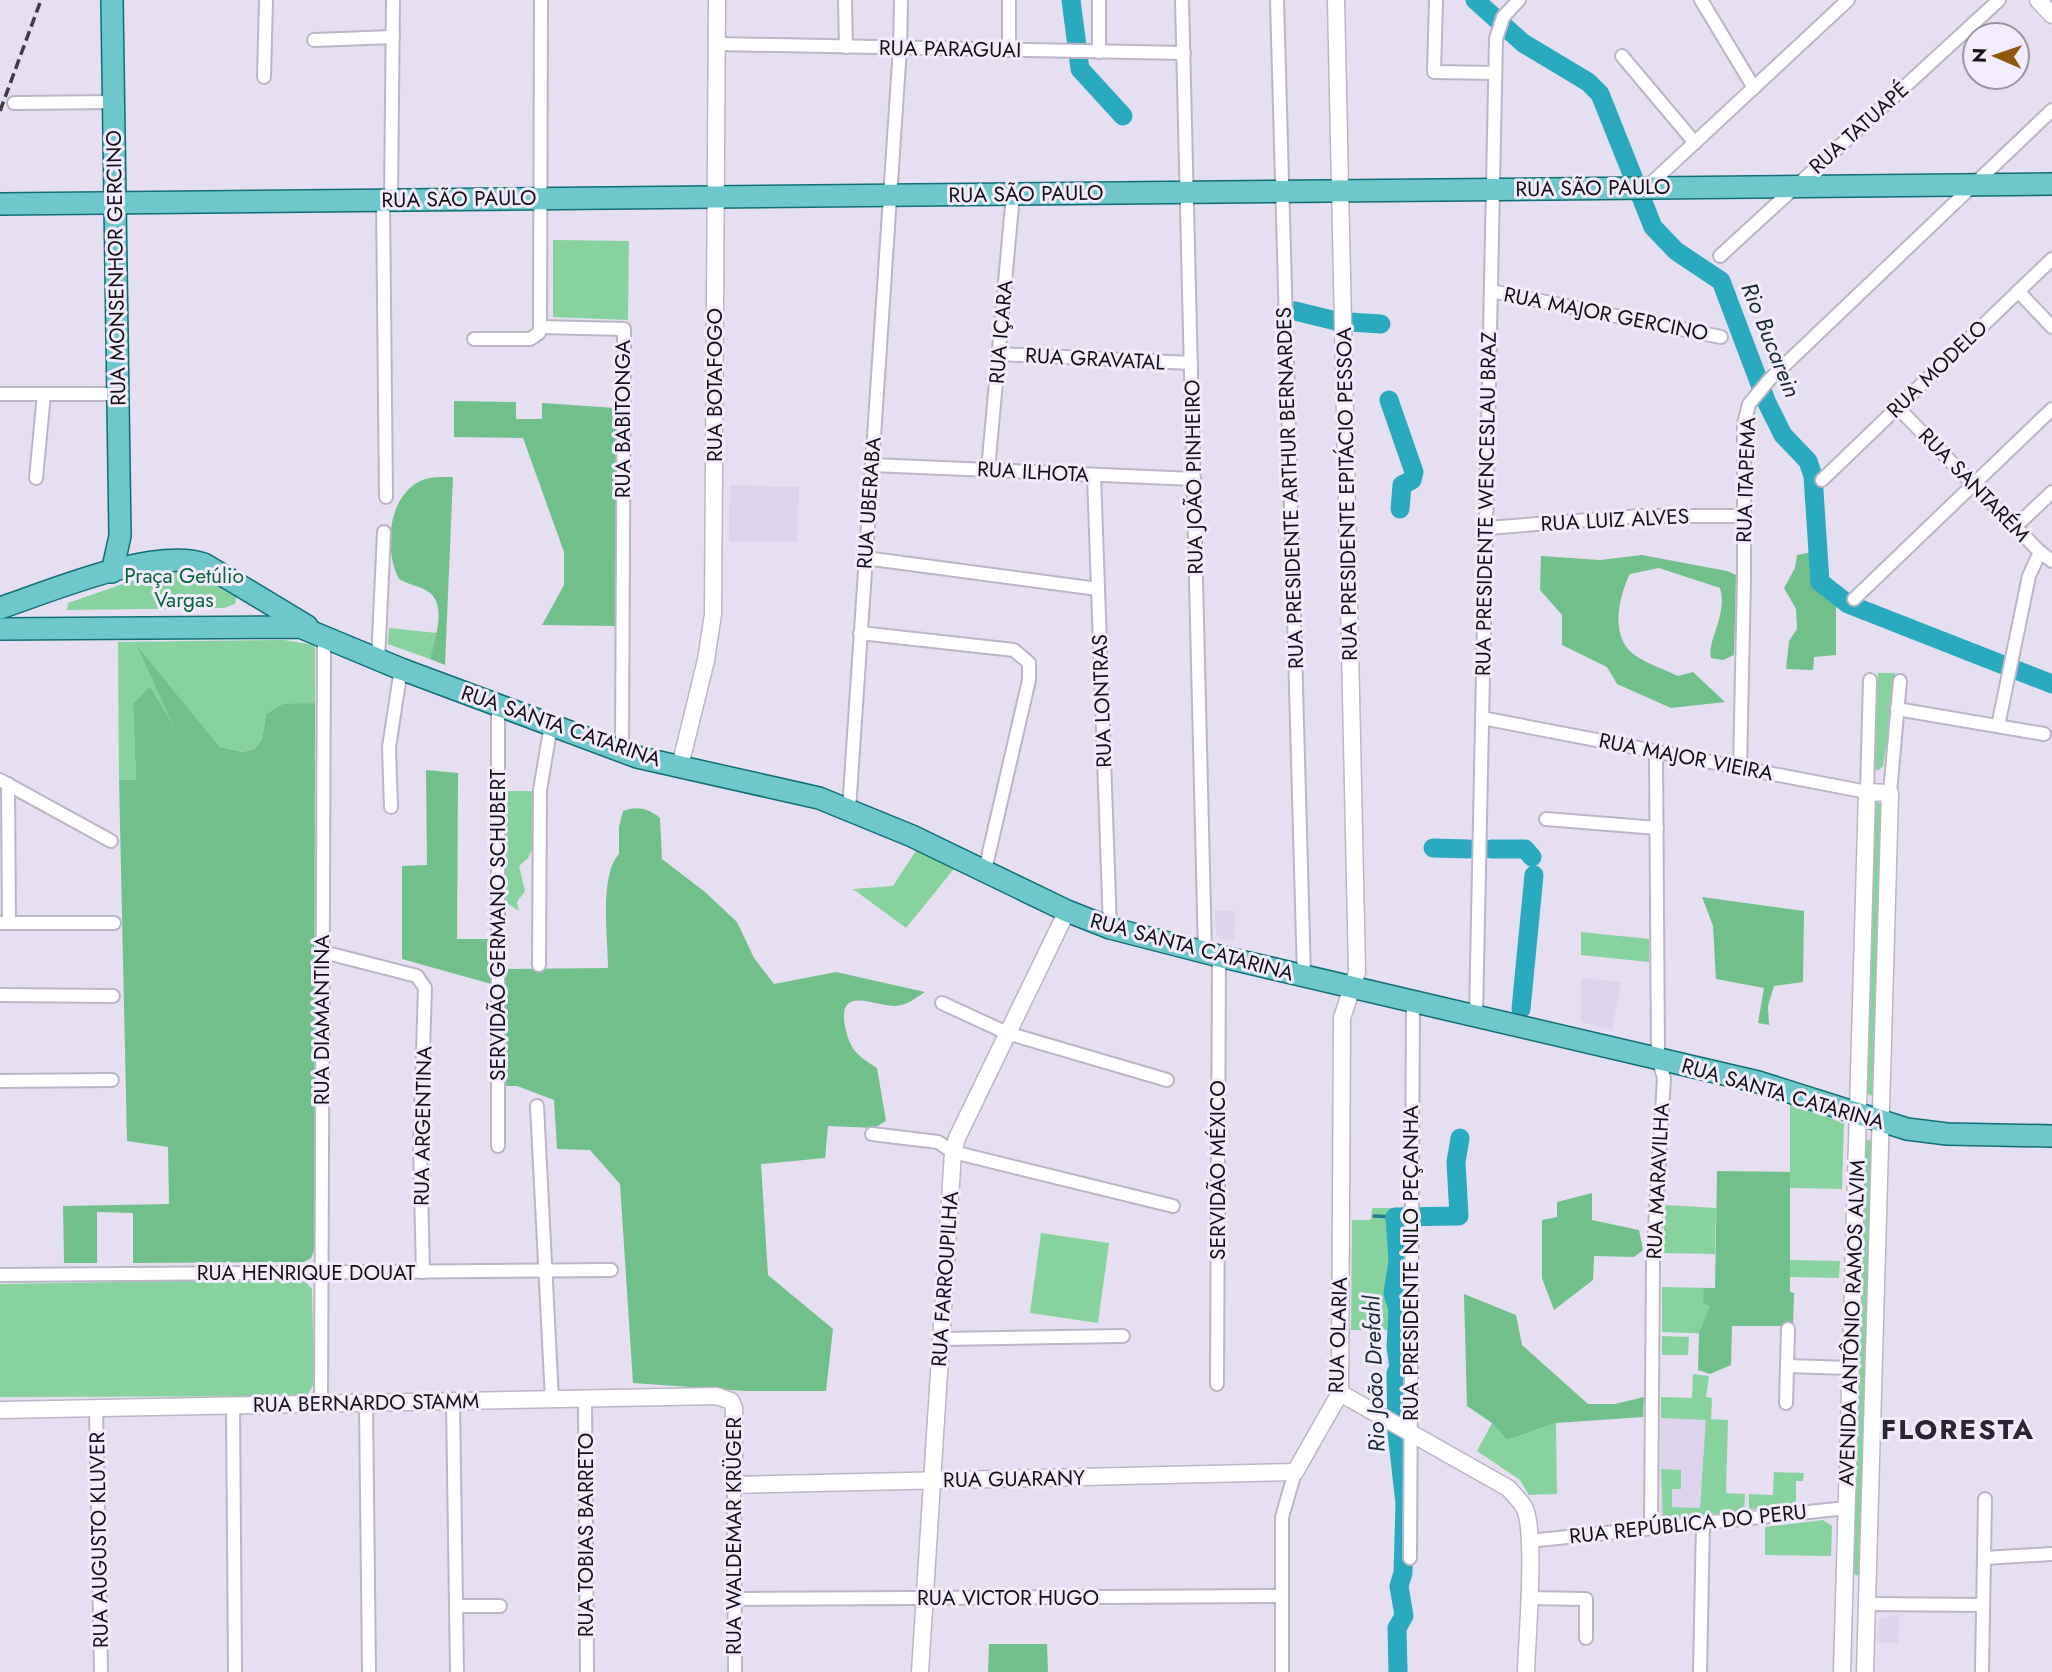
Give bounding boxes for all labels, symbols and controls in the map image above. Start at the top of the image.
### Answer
north arrow [1961,21,2031,91]
street label: RUA PARAGUAI [879,33,1021,65]
text: N [1966,47,1993,63]
street label: RUA TATUAPÉ [1803,75,1915,181]
street label: RUA MONSENHOR GERCINO [99,130,133,406]
street label: RUA SÃO PAULO [1515,172,1671,204]
street label: RUA SÃO PAULO [948,178,1104,210]
street label: RUA SÃO PAULO [381,183,537,215]
water label: Rio Bucarein [1733,277,1809,403]
street label: RUA IÇARA [982,279,1020,385]
street label: RUA MAJOR GERCINO [1501,279,1711,349]
street label: RUA PRESIDENTE ARTHUR BERNARDES [1269,307,1311,669]
street label: RUA BOTAFOGO [700,308,730,462]
street label: RUA MODELO [1880,313,1994,425]
street label: RUA PRESIDENTE EPITÁCIO PESSOA [1329,327,1365,661]
street label: RUA PRESIDENTE WENCESLAU BRAZ [1468,331,1504,676]
street label: RUA BABITONGA [608,340,638,498]
street label: RUA GRAVATAL [1024,340,1166,378]
street label: RUA JOÃO PINHEIRO [1177,379,1211,575]
street label: RUA ITAPEMA [1729,417,1763,543]
street label: RUA SANTARÉM [1912,421,2036,549]
street label: RUA UBERABA [849,436,889,570]
street label: RUA ILHOTA [976,454,1090,490]
street label: RUA LUIZ ALVES [1540,501,1690,539]
park label: Praça Getúlio Vargas [124,561,244,615]
street label: RUA LONTRAS [1085,634,1119,768]
street label: RUA SANTA CATARINA [457,678,665,774]
street label: RUA MAJOR VIEIRA [1596,725,1776,789]
street label: SERVIDÃO GERMANO SCHUBERT [483,769,513,1081]
street label: RUA SANTA CATARINA [1087,905,1297,989]
street label: RUA DIAMANTINA [307,935,337,1105]
street label: RUA ARGENTINA [407,1046,439,1206]
street label: RUA SANTA CATARINA [1678,1051,1888,1137]
street label: SERVIDÃO MÉXICO [1203,1080,1233,1260]
street label: RUA MARAVILHA [1639,1102,1677,1260]
street label: RUA PRESIDENTE NILO PEÇANHA [1396,1105,1426,1421]
street label: AVENIDA ANTÔNIO RAMOS ALVIM [1831,1159,1873,1487]
street label: RUA FARROUPILHA [924,1190,966,1368]
street label: RUA HENRIQUE DOUAT [197,1258,416,1288]
street label: RUA OLARIA [1321,1276,1355,1394]
water label: Rio João Drefahl [1354,1294,1394,1453]
street label: RUA BERNARDO STAMM [253,1386,479,1420]
district label: FLORESTA [1881,1409,2035,1450]
street label: RUA WALDEMAR KRÜGER [719,1417,749,1655]
street label: RUA AUGUSTO KLUVER [82,1431,116,1648]
street label: RUA TOBIAS BARRETO [571,1433,601,1637]
street label: RUA GUARANY [943,1463,1085,1495]
street label: RUA REPÚBLICA DO PERU [1568,1497,1808,1551]
street label: RUA VICTOR HUGO [917,1583,1099,1613]

